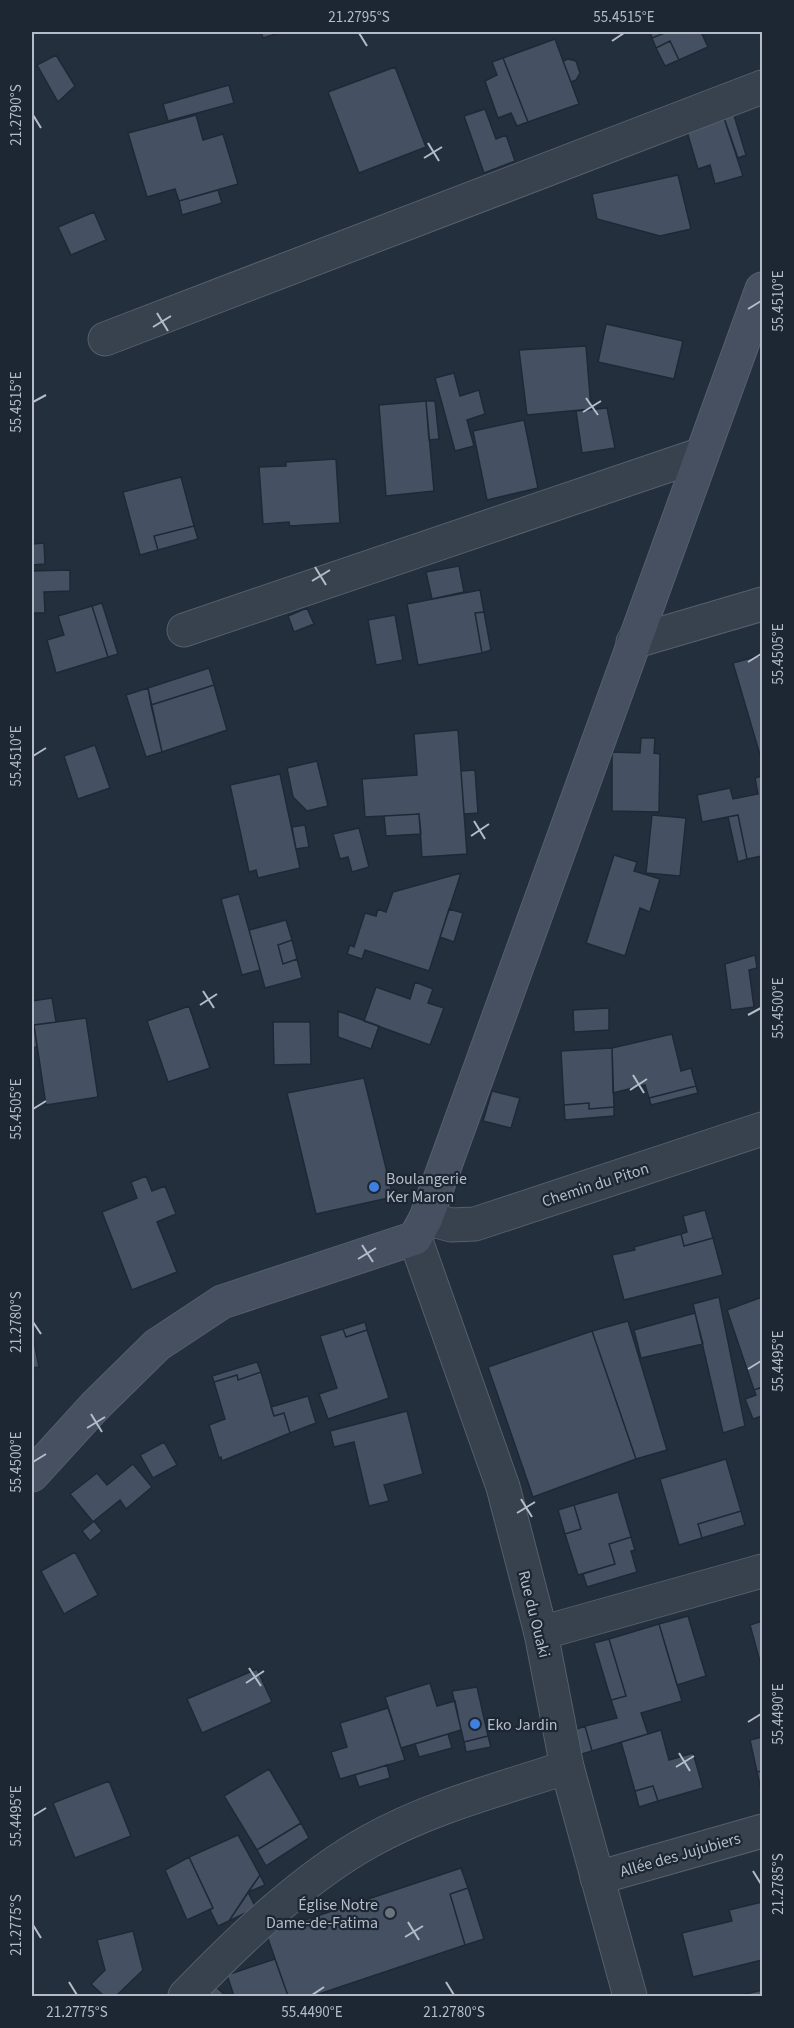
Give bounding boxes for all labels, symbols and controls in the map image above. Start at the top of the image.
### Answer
text: 21.2795°S [328,7,390,28]
text: 55.4515°E [593,7,655,28]
text: 21.2790°S [6,84,27,146]
text: 55.4510°E [768,270,789,332]
text: 55.4515°E [6,371,27,433]
text: 55.4505°E [768,623,789,685]
text: 55.4510°E [6,725,27,787]
text: 55.4500°E [768,977,789,1039]
text: 55.4505°E [6,1078,27,1140]
street label: Chemin du Piton [539,1157,652,1213]
place label: Boulangerie Ker Maron [386,1168,467,1208]
marker: Boulangerie Ker Maron [367,1180,381,1194]
text: 21.2780°S [6,1291,27,1353]
text: 55.4495°E [768,1330,789,1392]
text: 55.4500°E [6,1431,27,1493]
street label: Rue du Ouaki [513,1568,555,1660]
text: 55.4490°E [768,1683,789,1745]
place label: Eko Jardin [487,1714,558,1736]
marker: Eko Jardin [468,1717,482,1731]
text: 55.4495°E [6,1785,27,1847]
street label: Allée des Jujubiers [617,1827,743,1883]
text: 21.2785°S [768,1853,789,1915]
text: 21.2775°S [6,1894,27,1956]
place label: Église Notre Dame-de-Fatima [266,1894,378,1934]
marker: Église Notre Dame-de-Fatima [383,1906,397,1920]
text: 21.2775°S [46,2002,108,2023]
text: 55.4490°E [281,2002,343,2023]
text: 21.2780°S [423,2002,485,2023]

